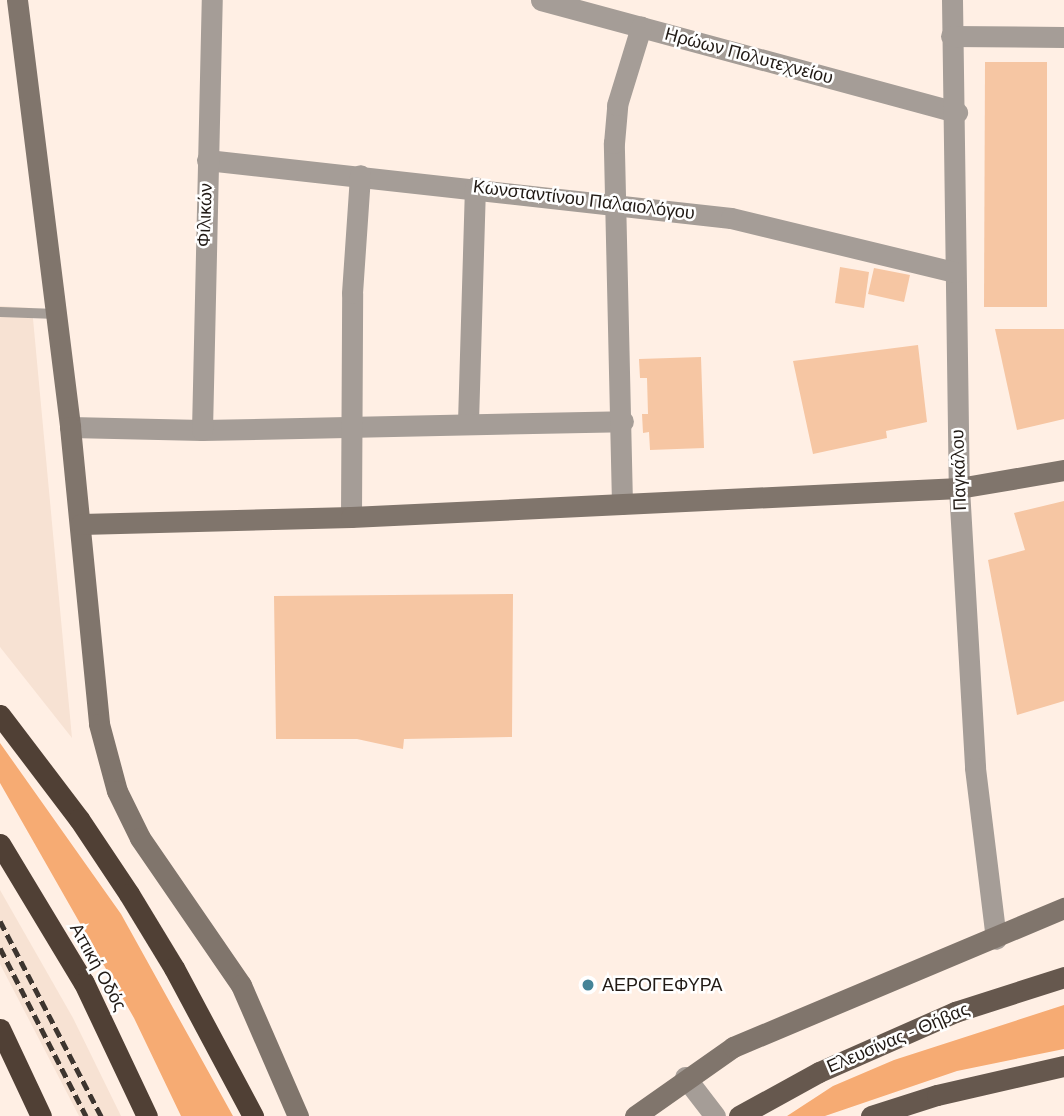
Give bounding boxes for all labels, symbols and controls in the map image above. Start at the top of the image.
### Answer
street label: Ηρώων Πολυτεχνείου [663,23,835,89]
street label: Κωνσταντίνου Παλαιολόγου [472,176,696,224]
street label: Φιλικών [193,183,217,247]
street label: Παγκάλου [947,429,971,511]
street label: Αττική Οδός [65,919,131,1015]
place label: ΑΕΡΟΓΕΦΥΡΑ [602,974,722,996]
marker: ΑΕΡΟΓΕΦΥΡΑ [580,977,596,993]
street label: Ελευσίνας - Θήβας [824,998,972,1078]

